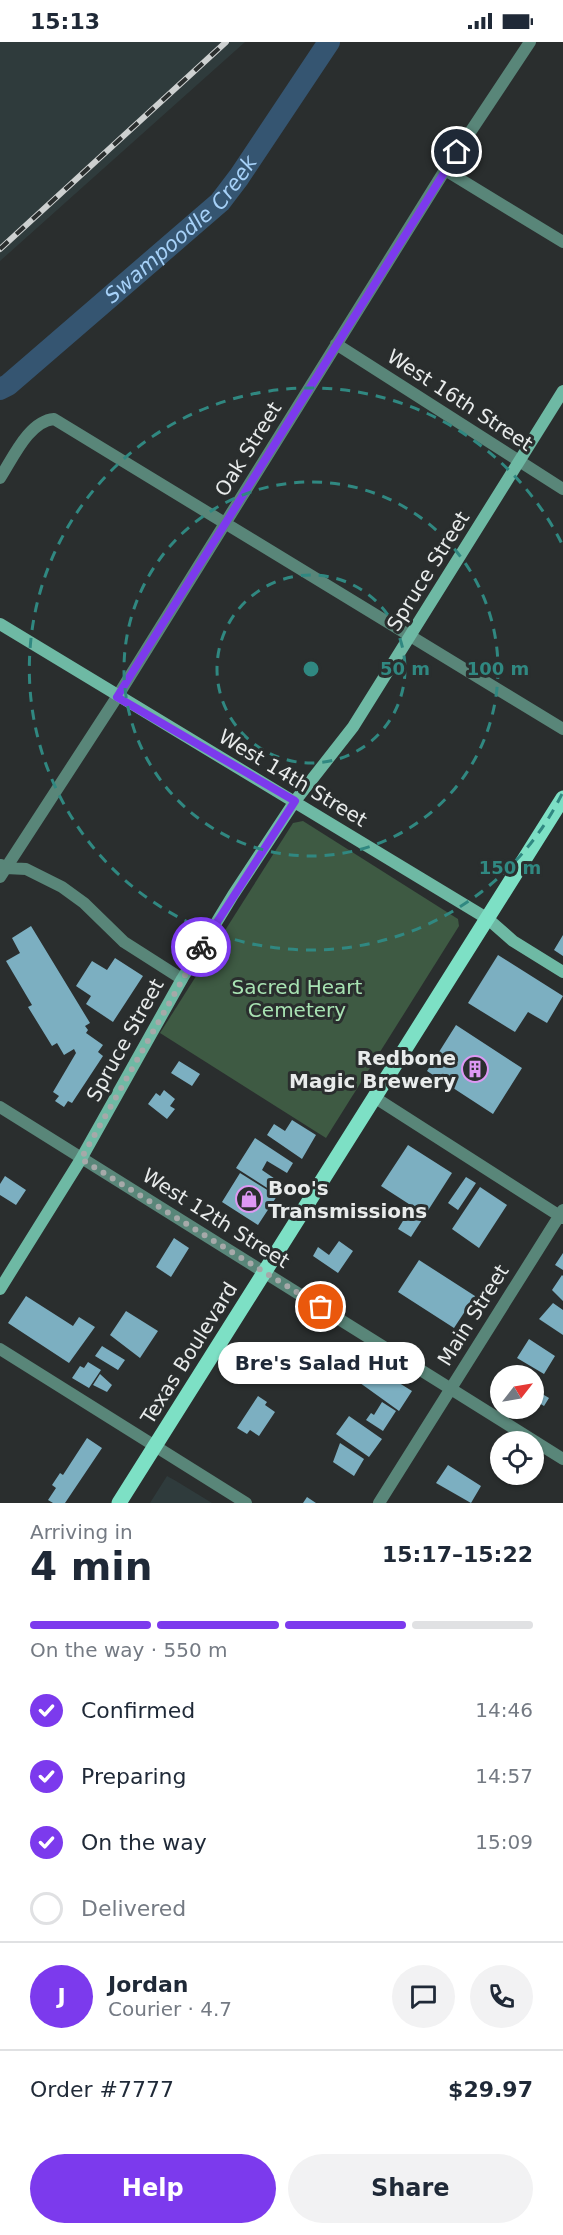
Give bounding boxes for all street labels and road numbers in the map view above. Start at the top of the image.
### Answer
street label: West 16th Street [383,344,537,456]
street label: Oak Street [210,397,287,501]
street label: Spruce Street [382,507,474,635]
street label: West 14th Street [215,724,372,832]
street label: Spruce Street [81,974,169,1106]
street label: West 12th Street [138,1163,294,1273]
street label: Main Street [432,1260,514,1370]
street label: Texas Boulevard [135,1278,242,1429]

